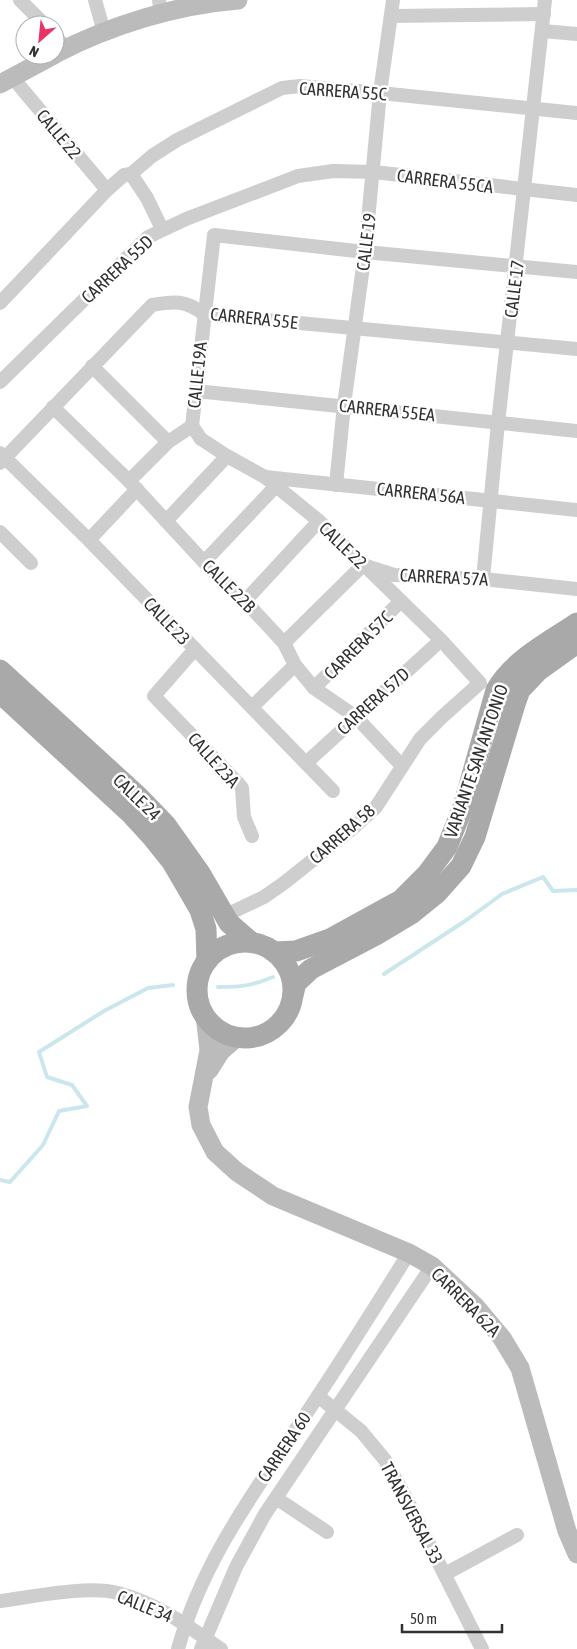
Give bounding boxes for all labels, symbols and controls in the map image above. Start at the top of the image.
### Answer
north arrow [15,15,65,65]
text: N [27,43,41,61]
street label: CARRERA 55C [298,77,388,105]
street label: CALLE 22 [32,105,86,163]
street label: CARRERA 55CA [396,165,494,197]
street label: CALLE 19 [352,212,380,272]
street label: CARRERA 55D [77,231,157,307]
street label: CALLE 17 [500,259,528,319]
street label: CARRERA 55E [209,303,299,333]
street label: CALLE 19A [183,341,211,409]
street label: CARRERA 55EA [338,395,436,425]
street label: CARRERA 56A [376,478,466,508]
street label: CALLE 22 [315,517,371,573]
street label: CALLE 22B [198,555,260,617]
street label: CARRERA 57A [399,564,489,590]
street label: CALLE 23 [139,593,195,649]
street label: CARRERA 57C [319,606,397,684]
street label: CARRERA 57D [333,663,413,739]
street label: VARIANTE SAN ANTONIO [440,681,512,841]
street label: CALLE 23A [184,728,244,792]
street label: CALLE 24 [109,769,165,825]
street label: CARRERA 58 [305,800,379,868]
street label: CARRERA 62A [427,1263,505,1341]
street label: CARRERA 60 [253,1408,315,1486]
street label: TRANSVERSAL 33 [376,1459,448,1567]
street label: CALLE 34 [114,1585,176,1627]
scale bar [402,1602,502,1634]
text: 50 m [410,1610,437,1627]

